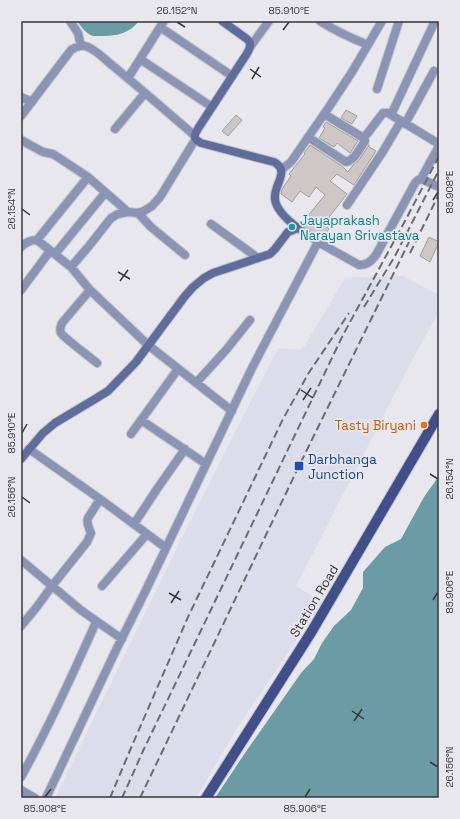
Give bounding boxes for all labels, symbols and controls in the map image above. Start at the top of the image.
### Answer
text: 26.152°N [157,4,197,17]
text: 85.910°E [269,4,310,17]
text: 85.908°E [443,170,456,213]
text: 26.154°N [5,188,18,230]
place label: Jayaprakash Narayan Srivastava [300,212,420,244]
marker: Jayaprakash Narayan Srivastava [287,222,297,232]
text: 85.910°E [5,412,18,453]
place label: Tasty Biryani [335,417,416,434]
marker: Tasty Biryani [419,420,429,430]
place label: Darbhanga Junction [308,451,377,483]
text: 26.154°N [443,458,456,500]
marker: Darbhanga Junction [293,460,305,472]
text: 26.156°N [5,476,18,518]
street label: Station Road [286,562,342,640]
text: 85.906°E [443,570,456,613]
text: 26.156°N [443,746,456,788]
text: 85.908°E [24,802,67,815]
text: 85.906°E [284,802,327,815]

